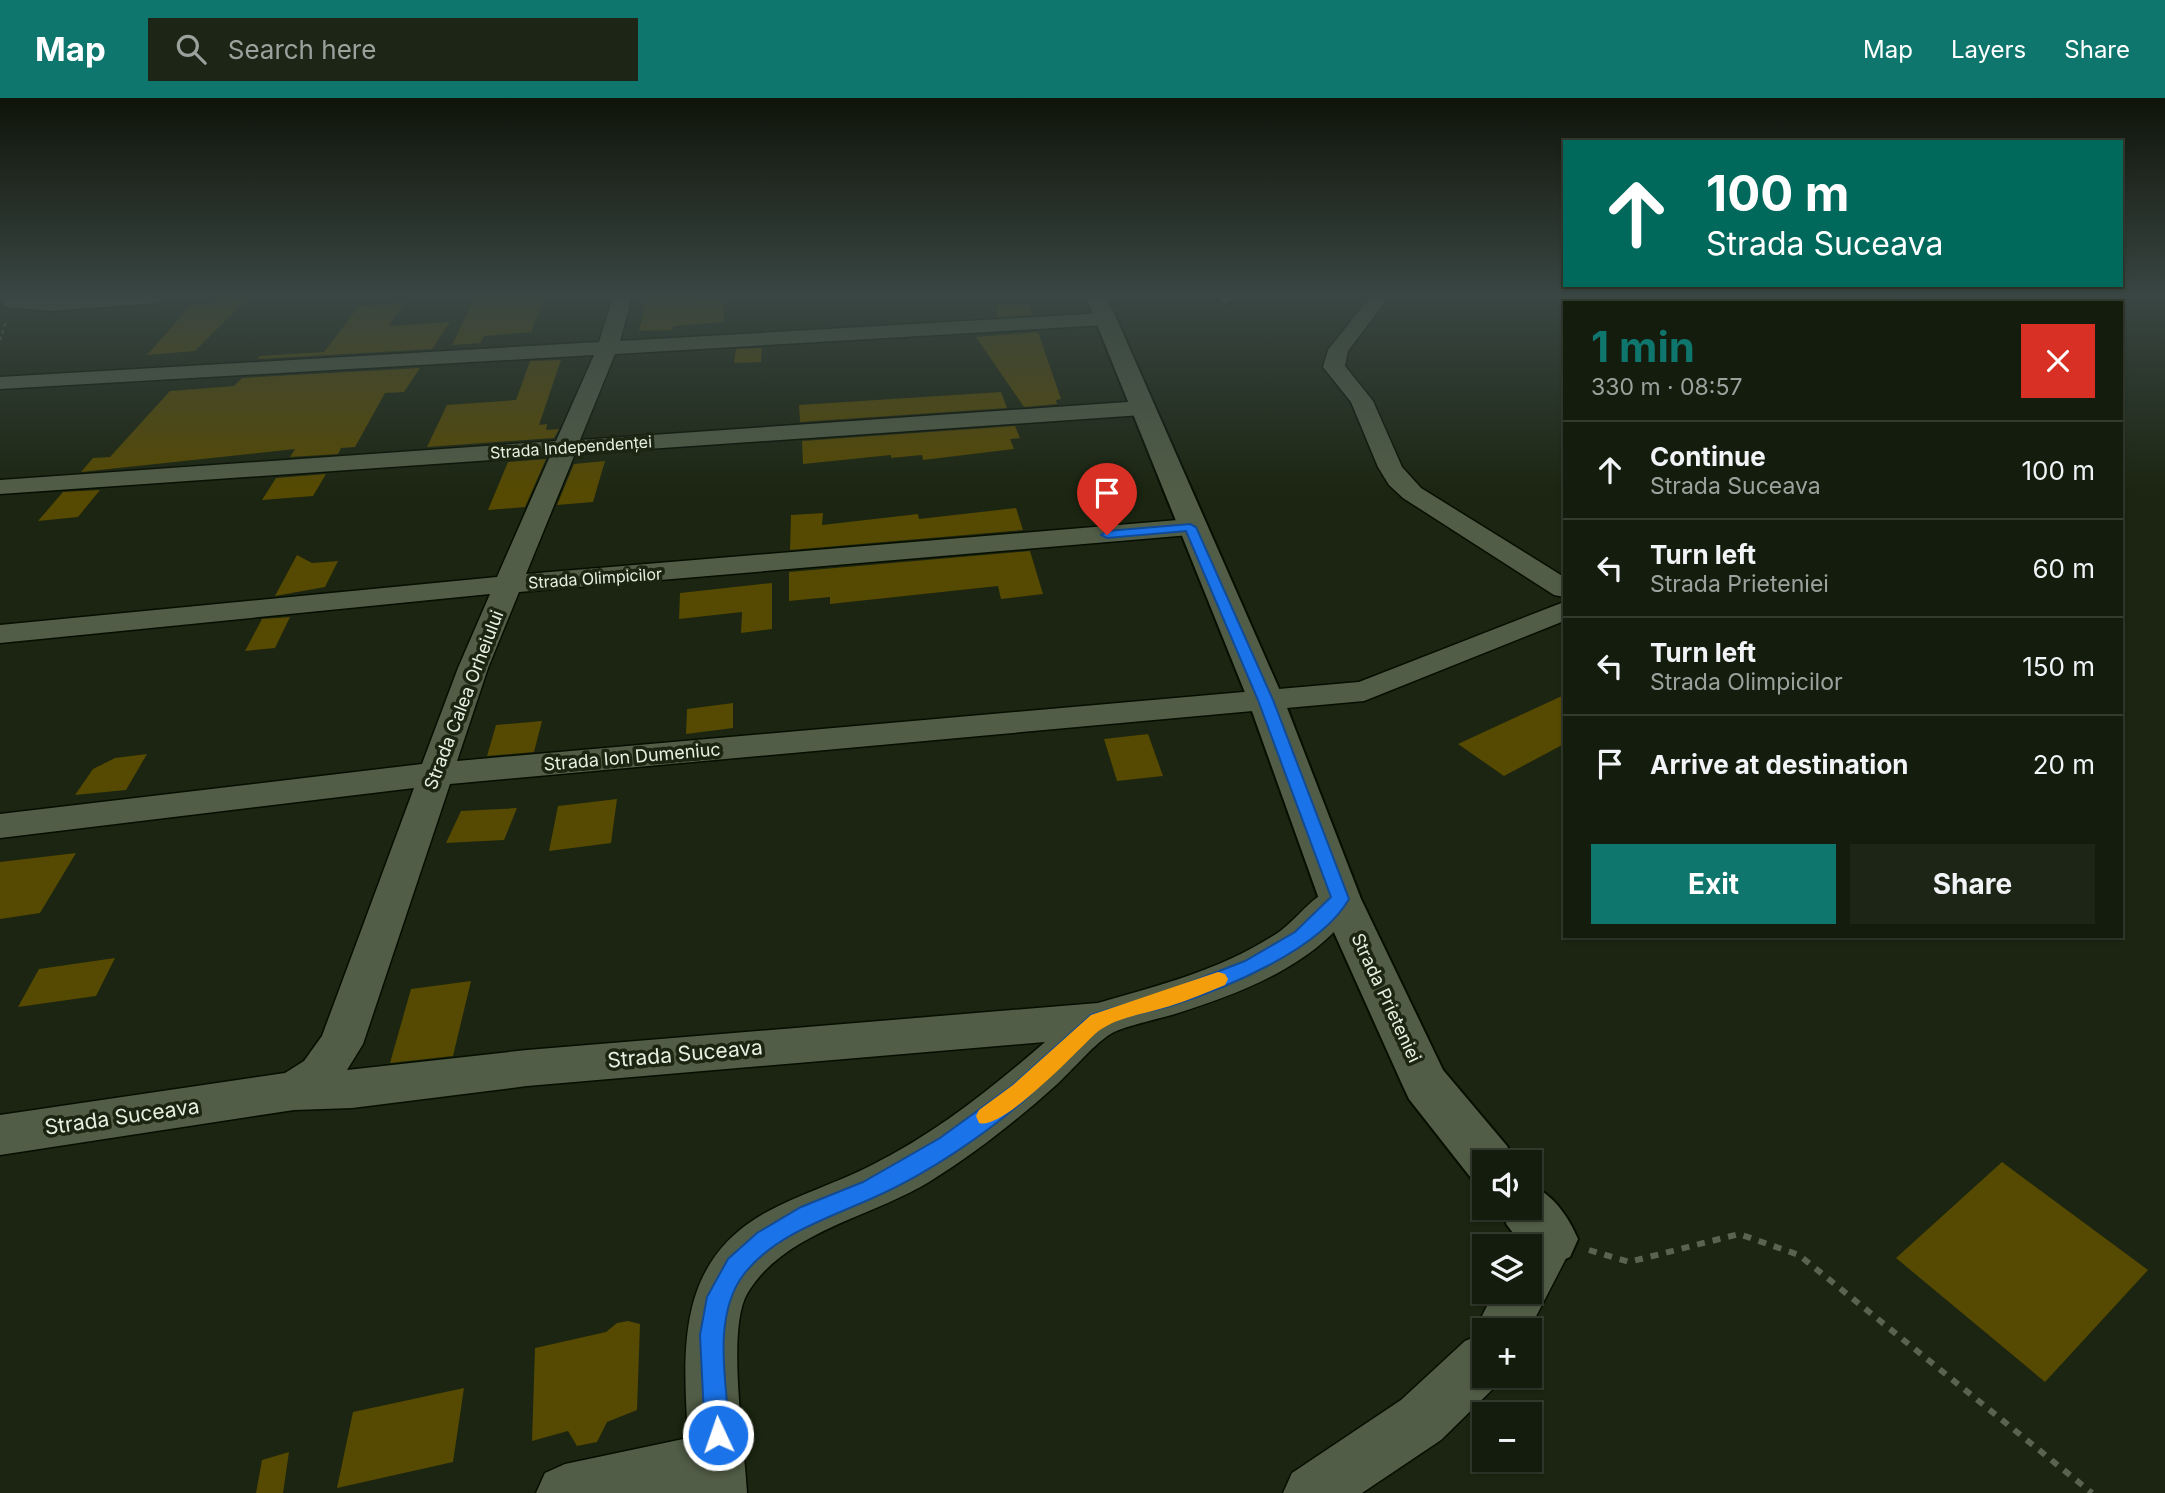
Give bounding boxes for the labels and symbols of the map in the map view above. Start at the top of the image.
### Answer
street label: Strada Independenței [489,431,653,463]
pin [1077,463,1137,535]
street label: Strada Olimpicilor [527,563,663,593]
street label: Strada Calea Orheiului [420,607,507,792]
street label: Strada Ion Dumeniuc [543,738,721,775]
street label: Strada Prieteniei [1347,930,1426,1066]
street label: Strada Suceava [606,1034,764,1073]
street label: Strada Suceava [43,1093,201,1140]
position arrow [681,1398,755,1472]

